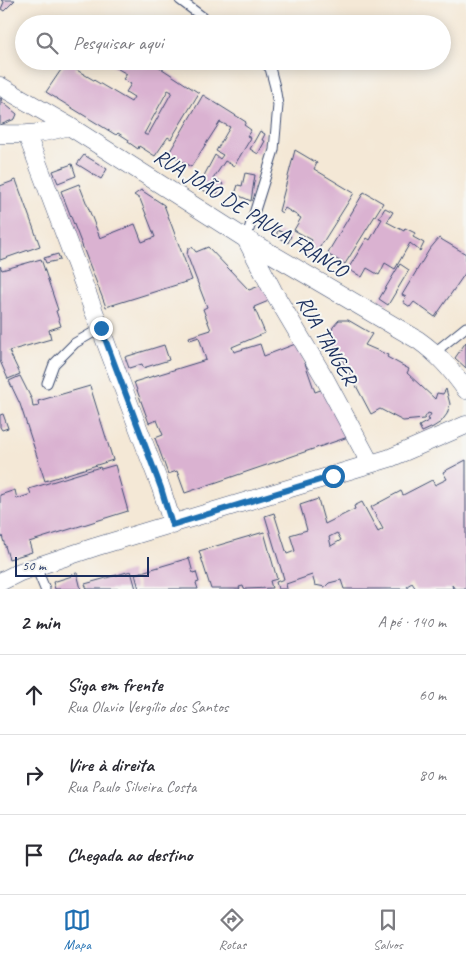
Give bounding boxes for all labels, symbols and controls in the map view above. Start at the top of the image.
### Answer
search box [15,15,451,70]
icon: search [33,29,61,57]
text: Pesquisar aqui [73,31,163,55]
street label: RUA JOÃO DE PAULA FRANCO [149,143,355,285]
street label: RUA TANGER [291,291,364,392]
route end [90,317,113,340]
route start [322,465,345,488]
scale bar [15,554,149,577]
text: 50 m [22,557,46,574]
text: 2 min [20,609,60,635]
text: A pé · 140 m [378,612,446,632]
text: Siga em frente [67,673,163,697]
icon: ahead [20,681,48,709]
text: 60 m [419,685,446,705]
text: Rua Olavio Vergílio dos Santos [67,697,228,717]
text: Vire à direita [67,753,154,777]
icon: right [20,761,48,789]
text: 80 m [419,765,446,785]
text: Rua Paulo Silveira Costa [67,777,196,797]
icon: arrive [20,841,48,869]
text: Chegada ao destino [67,843,193,867]
tab: Mapa [63,906,91,953]
tab: Rotas [218,906,246,953]
tab: Salvos [373,906,403,953]

